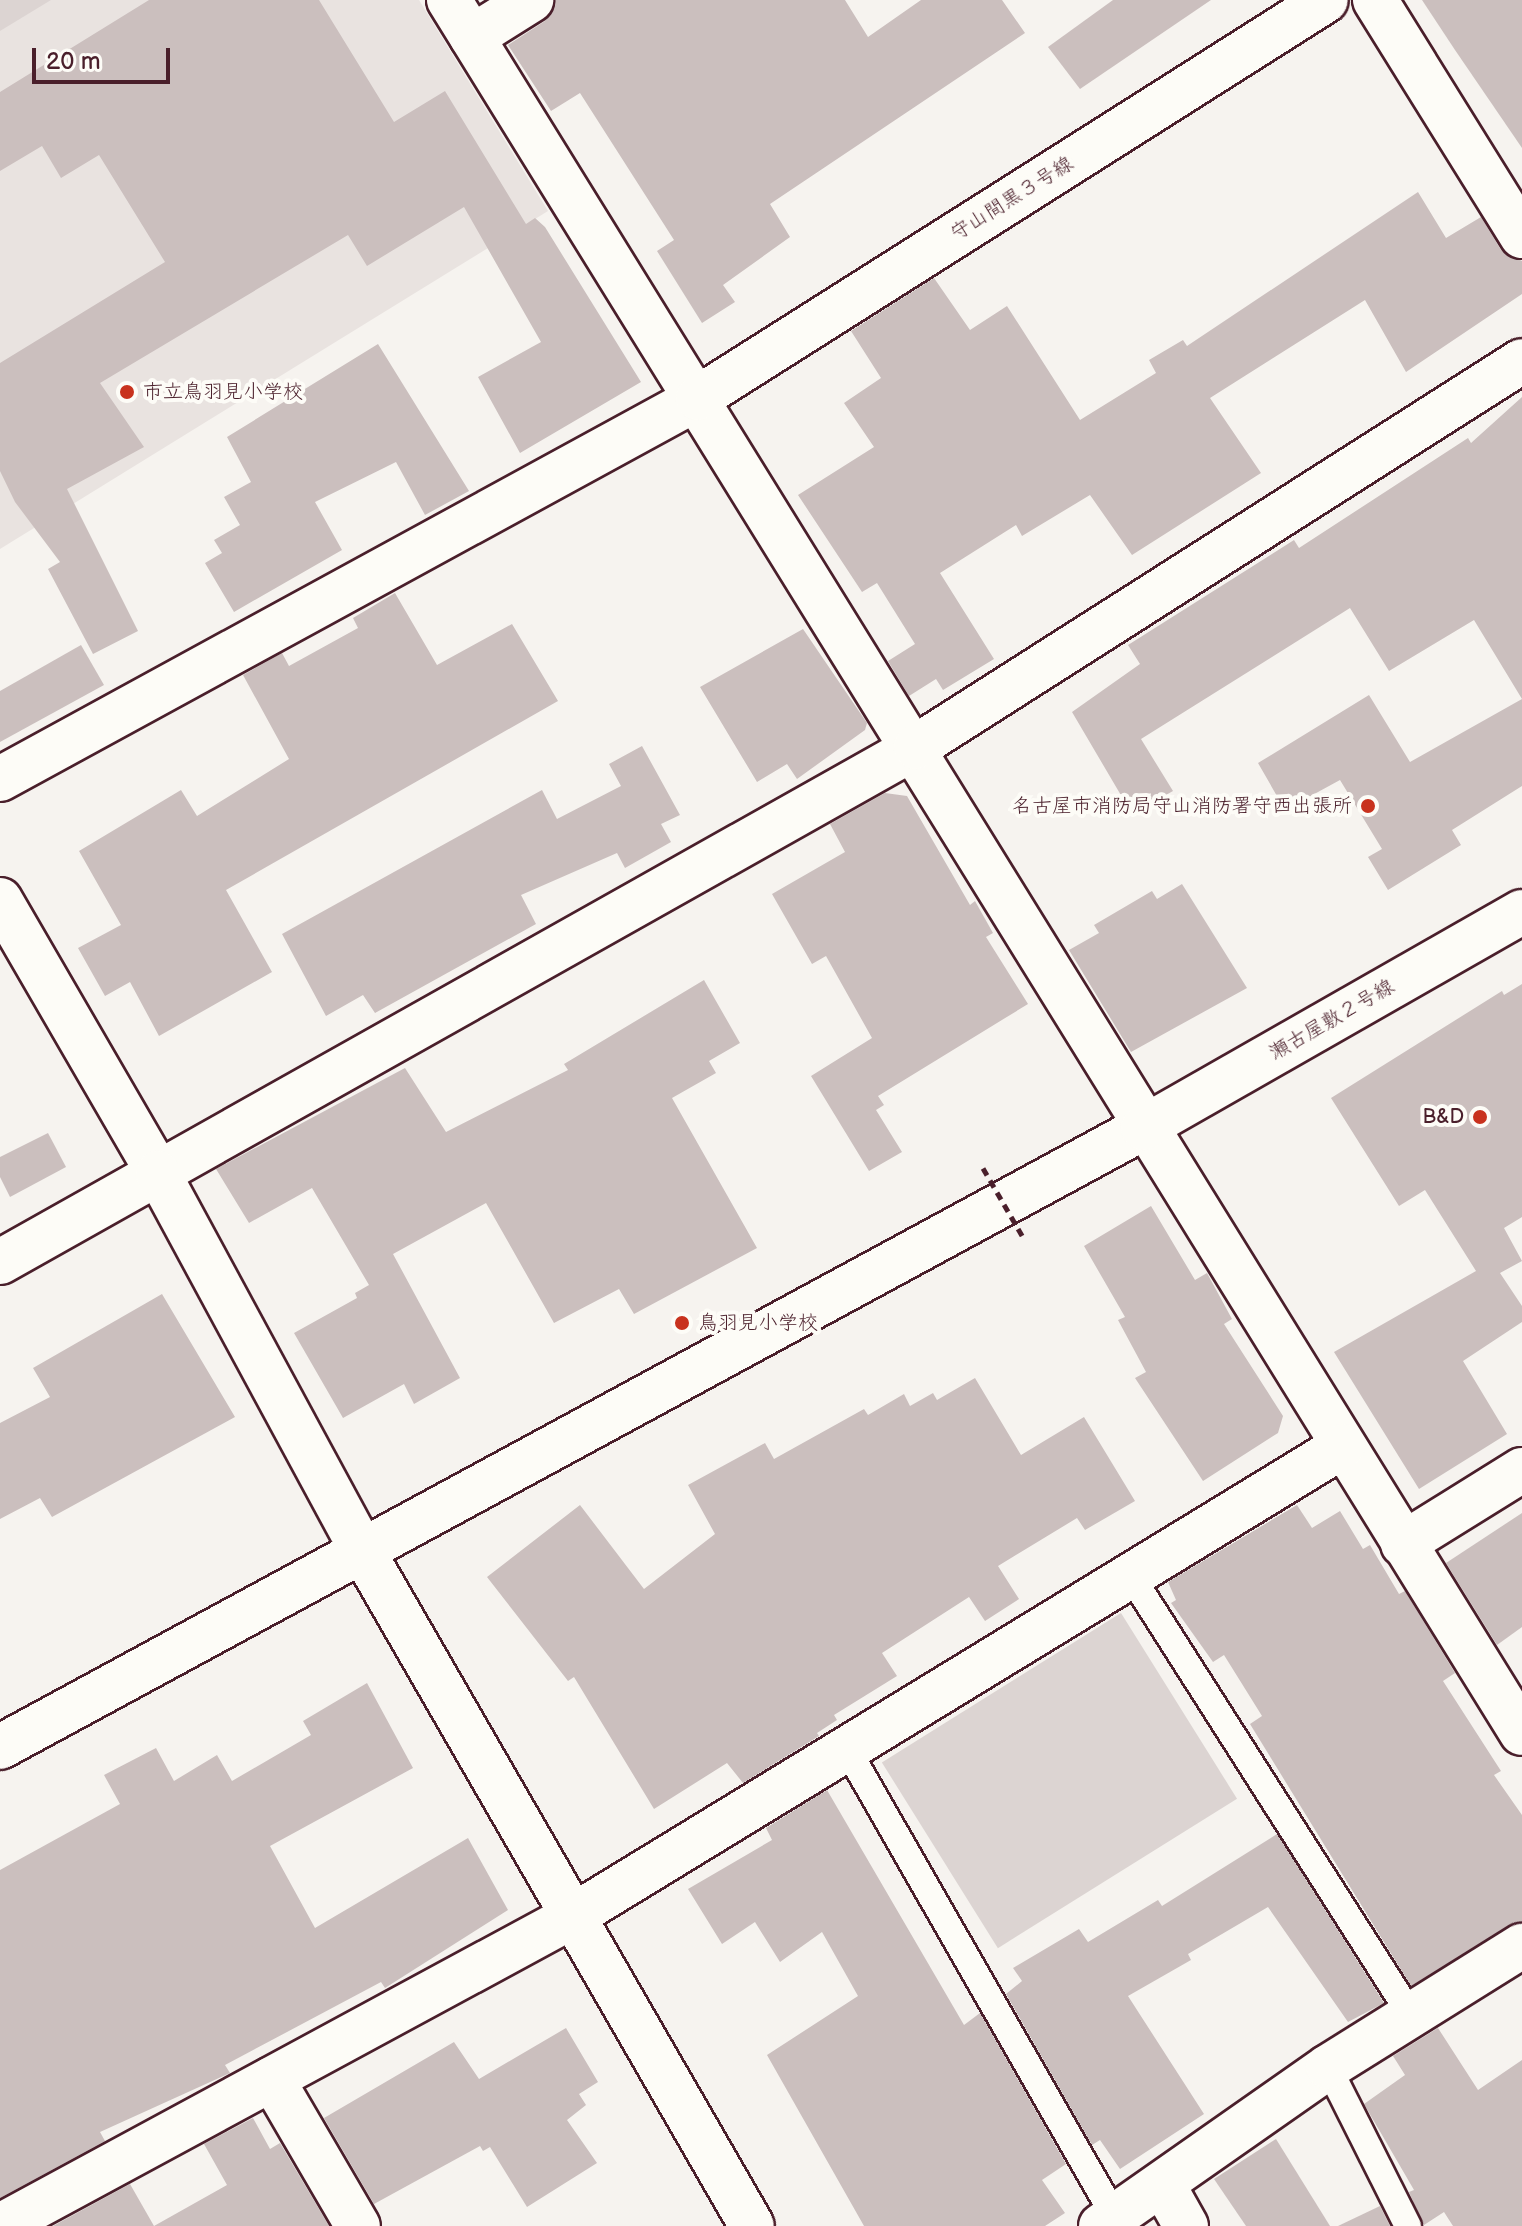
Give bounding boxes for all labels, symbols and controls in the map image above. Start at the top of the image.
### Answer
scale bar [36,32,174,82]
text: 20 m [46,47,101,76]
street label: 守山間黒３号線 [946,152,1078,246]
place label: 市立鳥羽見小学校 [143,380,303,404]
marker: 市立鳥羽見小学校 [118,383,136,401]
place label: 名古屋市消防局守山消防署守西出張所 [1012,794,1352,818]
marker: 名古屋市消防局守山消防署守西出張所 [1359,797,1377,815]
street label: 瀬古屋敷２号線 [1265,975,1399,1065]
place label: B&D [1422,1105,1464,1129]
marker: B&D [1471,1108,1489,1126]
place label: 鳥羽見小学校 [698,1311,818,1335]
marker: 鳥羽見小学校 [673,1314,691,1332]

